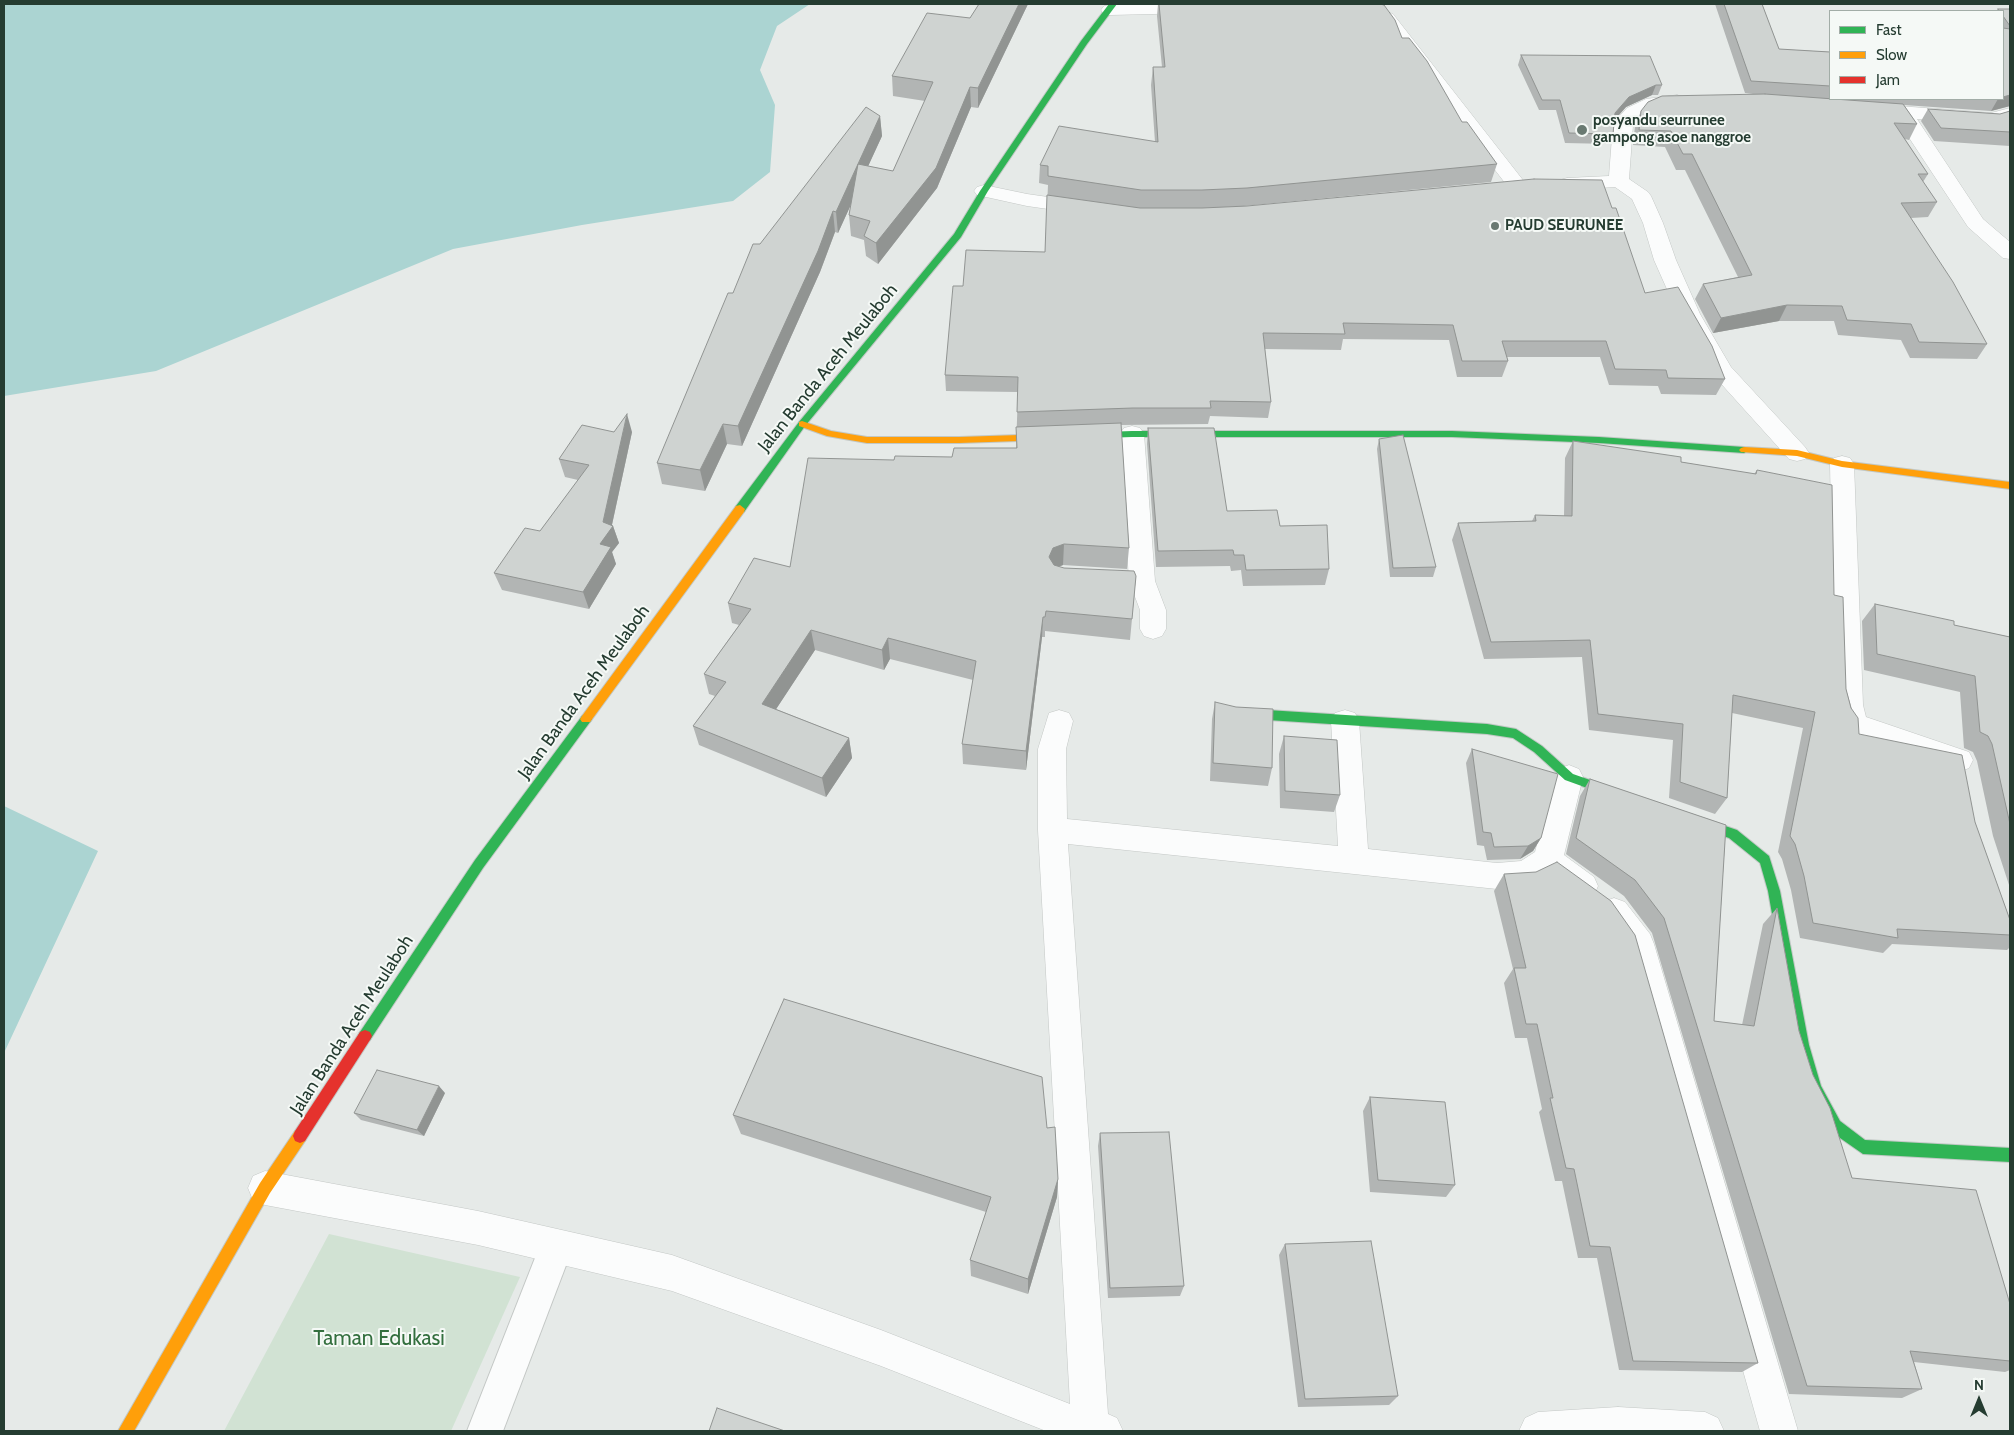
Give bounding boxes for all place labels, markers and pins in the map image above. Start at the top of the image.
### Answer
place label: posyandu seurrunee gampong asoe nanggroe [1593,112,1751,147]
marker: posyandu seurrunee gampong asoe nanggroe [1575,123,1589,137]
place label: PAUD SEURUNEE [1505,217,1623,235]
marker: PAUD SEURUNEE [1489,220,1501,232]

